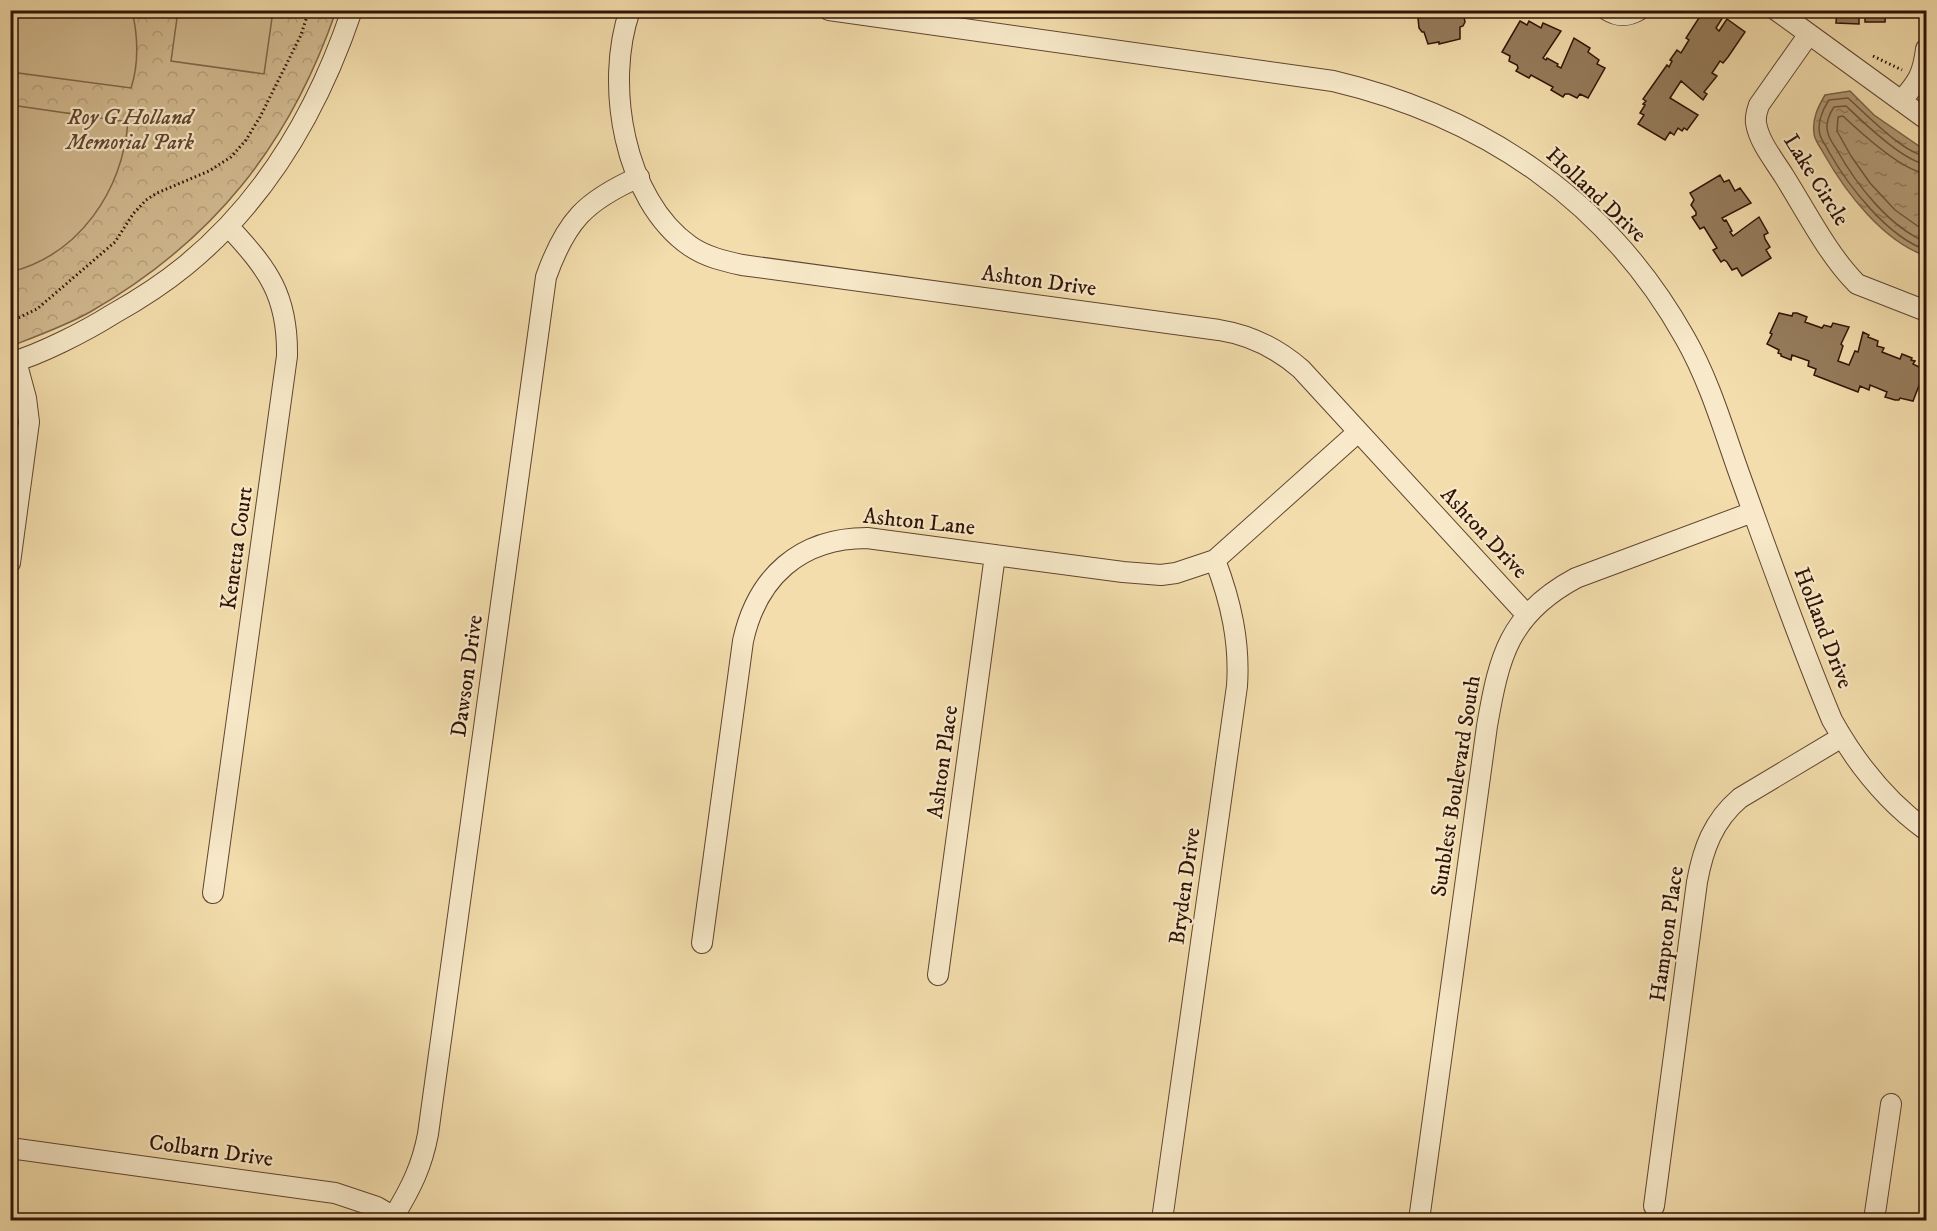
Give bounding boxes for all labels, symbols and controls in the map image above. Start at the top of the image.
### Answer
park label: Roy G Holland Memorial Park [64,104,196,156]
street label: Lake Circle [1777,129,1855,231]
street label: Holland Drive [1540,142,1652,248]
street label: Ashton Drive [980,260,1098,302]
street label: Ashton Drive [1435,481,1533,585]
street label: Kenetta Court [215,485,259,611]
street label: Ashton Lane [862,503,976,541]
street label: Holland Drive [1788,564,1858,692]
street label: Dawson Drive [445,613,489,739]
street label: Sunblest Boulevard South [1425,673,1487,899]
street label: Ashton Place [922,704,964,820]
street label: Bryden Drive [1163,826,1207,946]
street label: Hampton Place [1644,864,1690,1004]
street label: Colbarn Drive [147,1129,275,1173]

